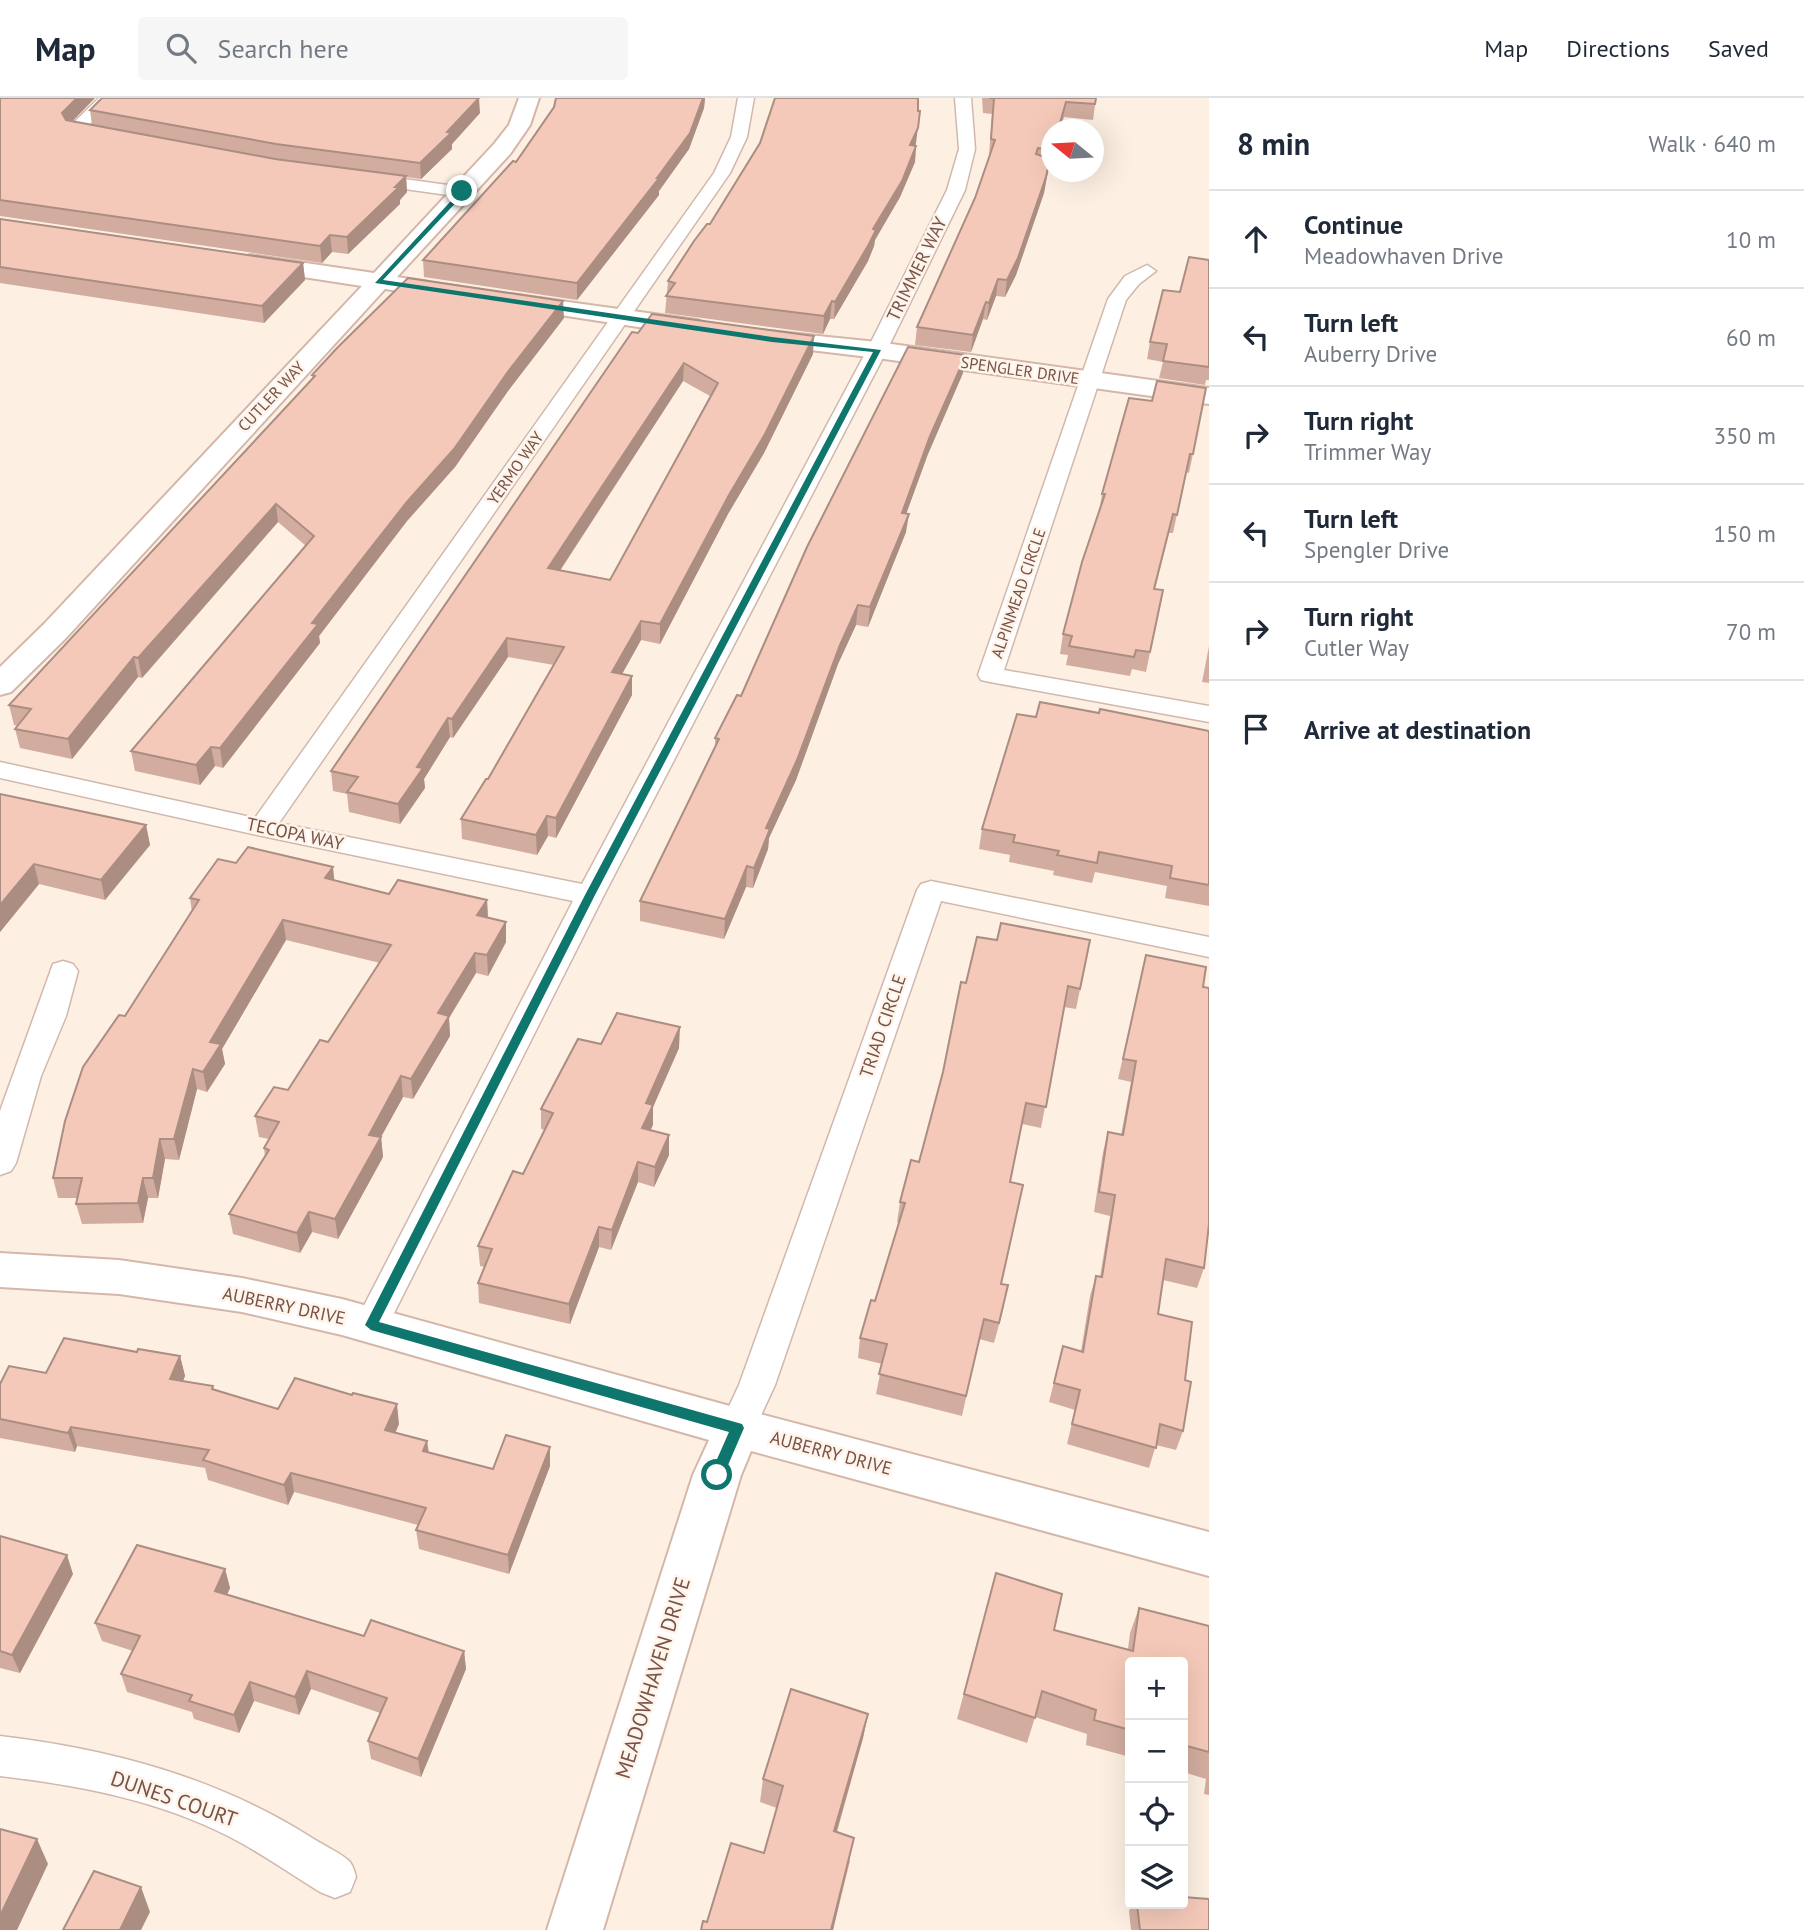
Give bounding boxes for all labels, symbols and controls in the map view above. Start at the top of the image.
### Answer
search box [138,17,628,80]
text: Map [35,27,96,70]
icon: search [162,29,200,67]
text: Search here [218,32,349,65]
text: Map [1484,33,1528,64]
text: Directions [1566,33,1670,64]
text: Saved [1708,33,1769,64]
north arrow [1041,119,1104,182]
text: 8 min [1237,124,1310,163]
text: Walk · 640 m [1649,129,1776,158]
route end [446,175,477,206]
text: Continue [1304,208,1403,241]
street label: TRIMMER WAY [881,213,952,325]
icon: ahead [1237,220,1275,258]
text: 10 m [1726,225,1776,254]
text: Meadowhaven Drive [1304,241,1503,270]
text: Turn left [1304,306,1398,339]
icon: left [1237,318,1275,356]
text: 60 m [1726,323,1776,352]
text: Auberry Drive [1304,339,1437,368]
street label: SPENGLER DRIVE [959,352,1081,388]
street label: CUTLER WAY [233,357,309,435]
text: Turn right [1304,404,1413,437]
icon: right [1237,416,1275,454]
text: 350 m [1714,421,1776,450]
street label: YERMO WAY [483,428,547,508]
text: Trimmer Way [1304,437,1431,466]
text: Turn left [1304,502,1398,535]
icon: left [1237,514,1275,552]
text: 150 m [1714,519,1776,548]
street label: ALPINMEAD CIRCLE [986,525,1050,661]
text: Spengler Drive [1304,535,1449,564]
text: Turn right [1304,600,1413,633]
icon: right [1237,612,1275,650]
text: 70 m [1726,617,1776,646]
text: Cutler Way [1304,633,1409,662]
icon: arrive [1237,710,1275,748]
text: Arrive at destination [1304,713,1531,746]
street label: TECOPA WAY [244,812,346,855]
street label: TRIAD CIRCLE [854,971,911,1081]
street label: AUBERRY DRIVE [221,1281,348,1330]
street label: AUBERRY DRIVE [768,1425,894,1480]
route start [701,1459,732,1490]
street label: MEADOWHAVEN DRIVE [609,1574,696,1782]
map controls [1125,1657,1188,1909]
button: + [1125,1657,1188,1720]
button: − [1125,1720,1188,1783]
street label: DUNES COURT [107,1764,241,1833]
button: locate [1125,1783,1188,1846]
button: layers [1125,1846,1188,1909]

